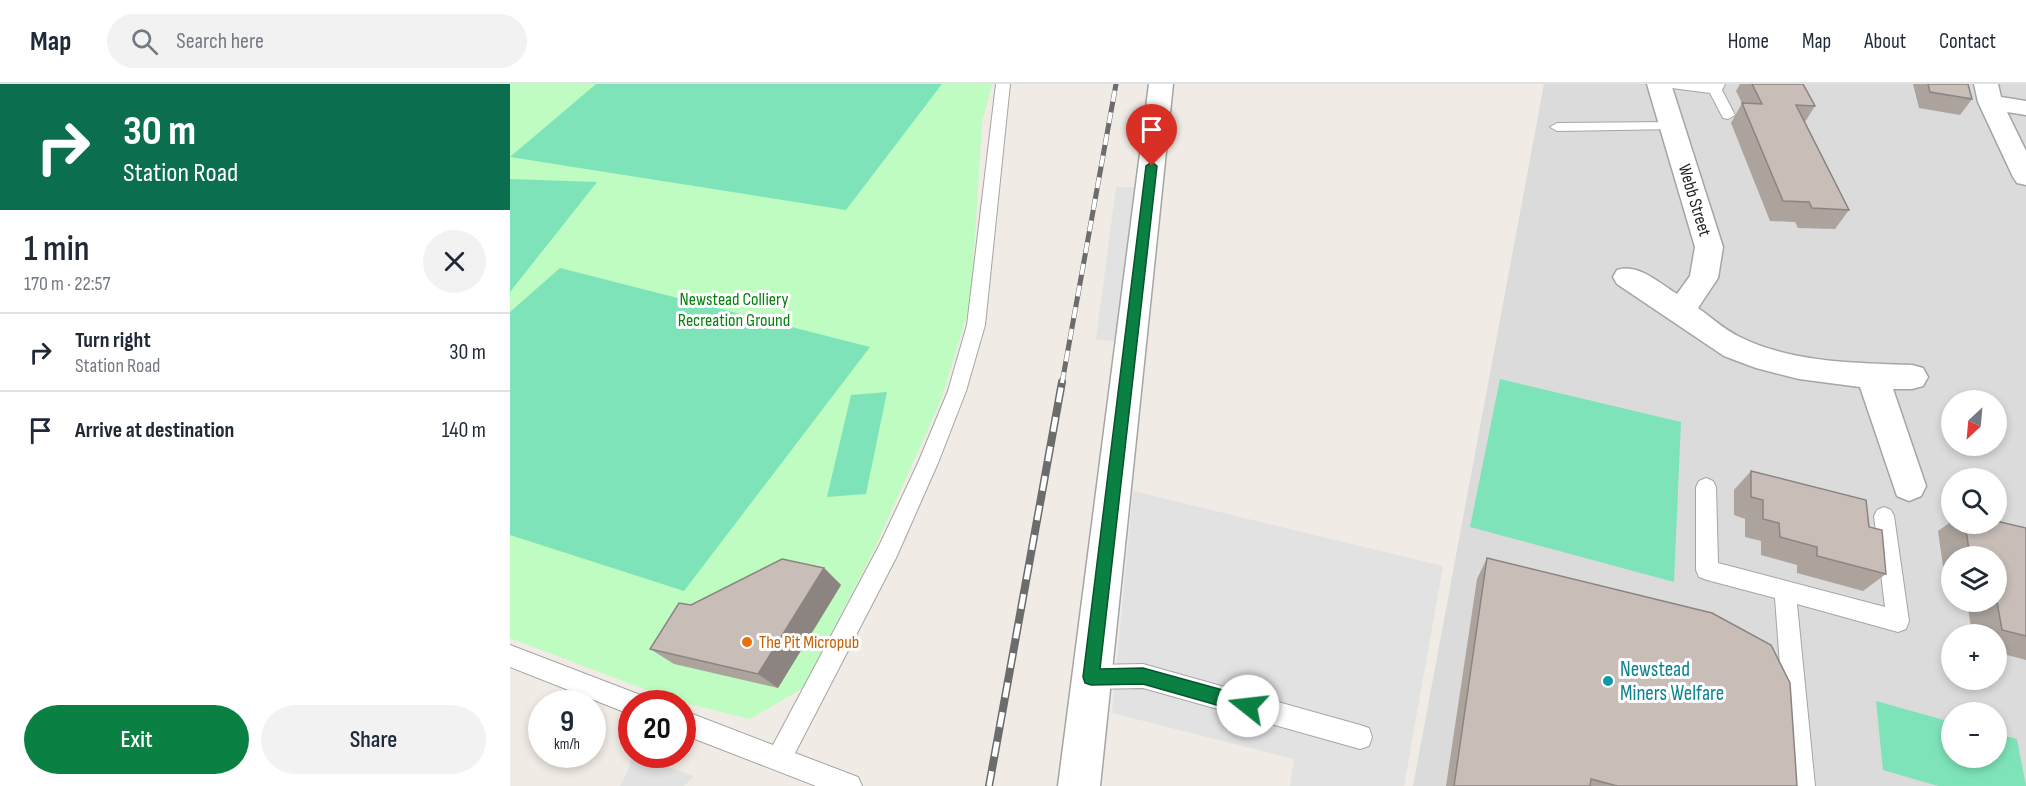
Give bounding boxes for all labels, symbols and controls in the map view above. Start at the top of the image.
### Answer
search box [107,14,527,68]
text: Map [30,25,71,58]
icon: search [128,25,161,58]
text: Search here [176,28,264,55]
text: Home [1728,29,1769,54]
text: Map [1802,29,1831,54]
text: About [1864,29,1906,54]
text: Contact [1939,29,1996,54]
pin [1126,104,1177,166]
text: 30 m [123,106,196,157]
icon: right [24,108,102,186]
icon: arrive [1135,113,1168,146]
text: Station Road [123,157,238,189]
street label: Webb Street [1674,161,1716,239]
text: 1 min [24,228,89,271]
button: close [423,230,486,293]
text: 170 m · 22:57 [24,272,110,296]
park label: Newstead Colliery Recreation Ground [678,289,790,331]
text: Turn right [75,327,151,354]
icon: right [24,336,57,369]
text: 30 m [449,339,486,366]
text: Station Road [75,354,160,378]
north arrow [1941,390,2007,456]
map controls [1941,390,2007,768]
icon: arrive [24,414,57,447]
text: Arrive at destination [75,417,234,444]
text: 140 m [442,417,486,444]
button: search [1941,468,2007,534]
button: layers [1941,546,2007,612]
button: + [1941,624,2007,690]
place label: The Pit Micropub [759,632,859,653]
marker: The Pit Micropub [740,635,754,649]
place label: Newstead Miners Welfare [1620,657,1724,706]
position arrow [1216,674,1280,738]
marker: Newstead Miners Welfare [1601,674,1615,688]
speed limit sign: 20 [618,690,696,768]
button: − [1941,702,2007,768]
text: 9 [560,704,574,740]
button: Exit [24,705,249,774]
button: Share [261,705,486,774]
text: km/h [554,735,580,754]

